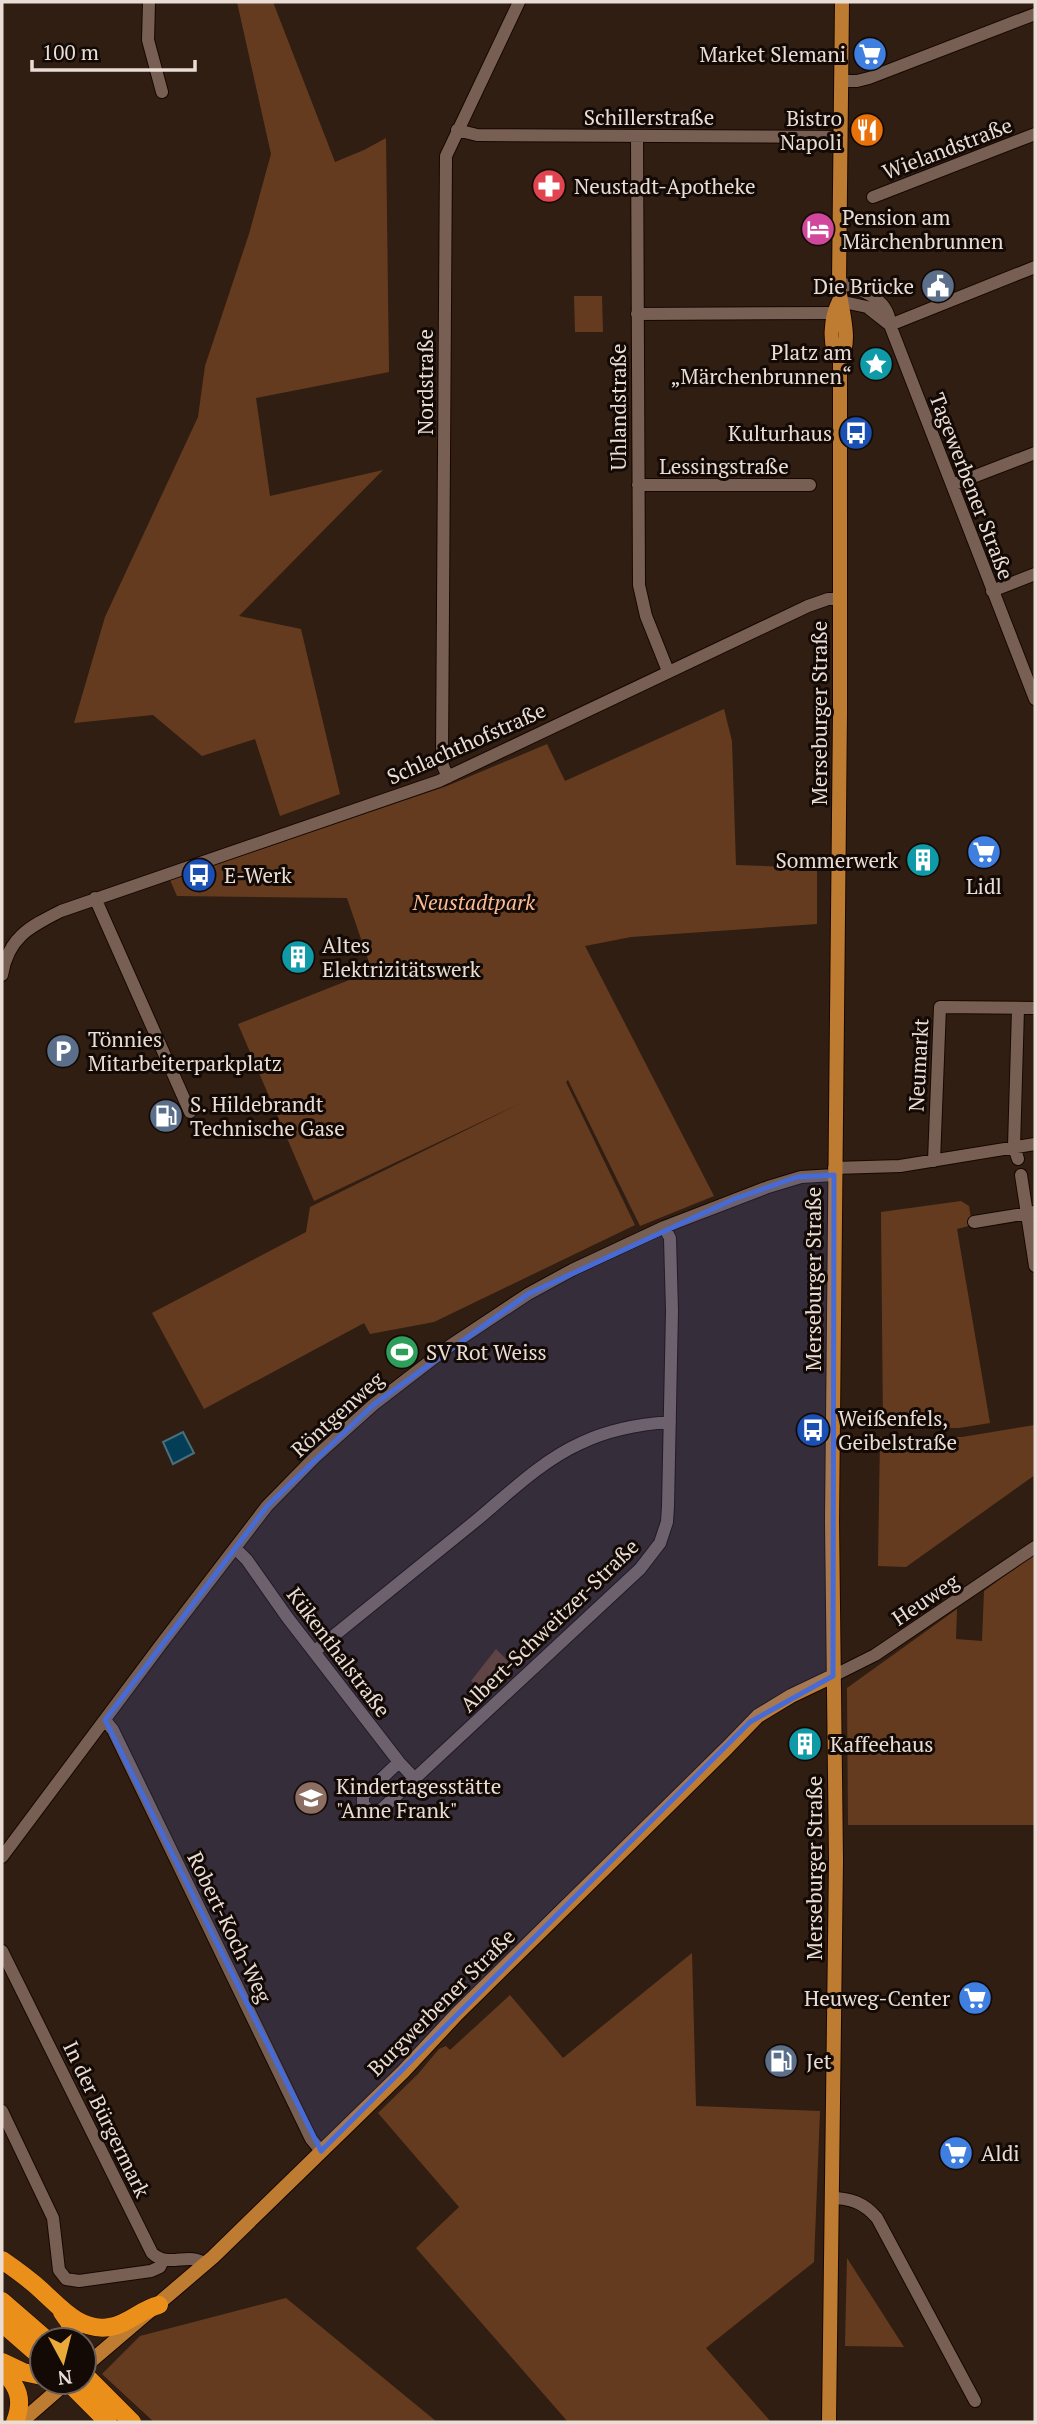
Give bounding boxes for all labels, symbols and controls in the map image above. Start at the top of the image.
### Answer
scale bar [32,28,194,72]
supermarket icon: Market Slemani [851,35,889,73]
text: 100 m [42,38,99,66]
place label: Market Slemani [699,40,846,68]
street label: Schillerstraße [584,103,714,131]
place label: Bistro Napoli [780,104,842,156]
street label: Wielandstraße [878,110,1016,186]
restaurant icon: Bistro Napoli [848,111,886,149]
pharmacy icon: Neustadt-Apotheke [530,167,568,205]
place label: Neustadt-Apotheke [574,172,756,200]
place label: Pension am Märchenbrunnen [842,203,1004,255]
hotel icon: Pension am Märchenbrunnen [799,210,837,248]
public building icon: Die Brücke [919,267,957,305]
place label: Die Brücke [813,272,914,300]
street label: Nordstraße [411,329,439,435]
place label: Platz am „Märchenbrunnen“ [671,338,852,390]
street label: Uhlandstraße [604,343,632,471]
place icon: Platz am „Märchenbrunnen“ [857,345,895,383]
street label: Tagewerbener Straße [923,389,1021,583]
bus stop icon: Kulturhaus [837,414,875,452]
place label: Kulturhaus [728,419,832,447]
street label: Lessingstraße [659,452,789,480]
street label: Merseburger Straße [805,621,833,805]
street label: Schlachthofstraße [382,695,550,791]
supermarket icon: Lidl [965,833,1003,871]
building icon: Sommerwerk [904,841,942,879]
place label: Sommerwerk [776,846,898,874]
bus stop icon: E-Werk [180,856,218,894]
place label: E-Werk [224,861,292,889]
place label: Lidl [966,872,1002,900]
park label: Neustadtpark [412,888,536,916]
place label: Altes Elektrizitätswerk [322,931,481,983]
building icon: Altes Elektrizitätswerk [279,938,317,976]
street label: Neumarkt [902,1017,934,1112]
place label: Tönnies Mitarbeiterparkplatz [88,1025,282,1077]
parking icon: Tönnies Mitarbeiterparkplatz [44,1032,82,1070]
place label: S. Hildebrandt Technische Gase [190,1090,345,1142]
fuel station icon: S. Hildebrandt Technische Gase [147,1097,185,1135]
street label: Merseburger Straße [799,1187,827,1371]
sports icon: SV Rot Weiss [383,1333,421,1371]
place label: SV Rot Weiss [426,1338,547,1366]
street label: Röntgenweg [285,1364,390,1463]
place label: Weißenfels, Geibelstraße [838,1404,957,1456]
bus stop icon: Weißenfels, Geibelstraße [794,1411,832,1449]
street label: Albert-Schweitzer-Straße [454,1532,644,1718]
street label: Heuweg [886,1566,965,1631]
street label: Kükenthalstraße [281,1581,397,1723]
building icon: Kaffeehaus [786,1725,824,1763]
place label: Kaffeehaus [830,1730,933,1758]
place label: Kindertagesstätte "Anne Frank" [336,1772,501,1824]
street label: Merseburger Straße [800,1776,828,1960]
school or university icon: Kindertagesstätte "Anne Frank" [292,1779,330,1817]
street label: Robert-Koch-Weg [181,1847,279,2008]
street label: Burgwerbener Straße [361,1922,521,2082]
supermarket icon: Heuweg-Center [956,1979,994,2017]
place label: Heuweg-Center [804,1984,950,2012]
street label: In der Bürgermark [57,2036,157,2202]
fuel station icon: Jet [762,2042,800,2080]
place label: Jet [806,2047,832,2075]
supermarket icon: Aldi [937,2134,975,2172]
place label: Aldi [981,2139,1020,2167]
north arrow [28,2326,98,2396]
text: N [56,2365,74,2392]

